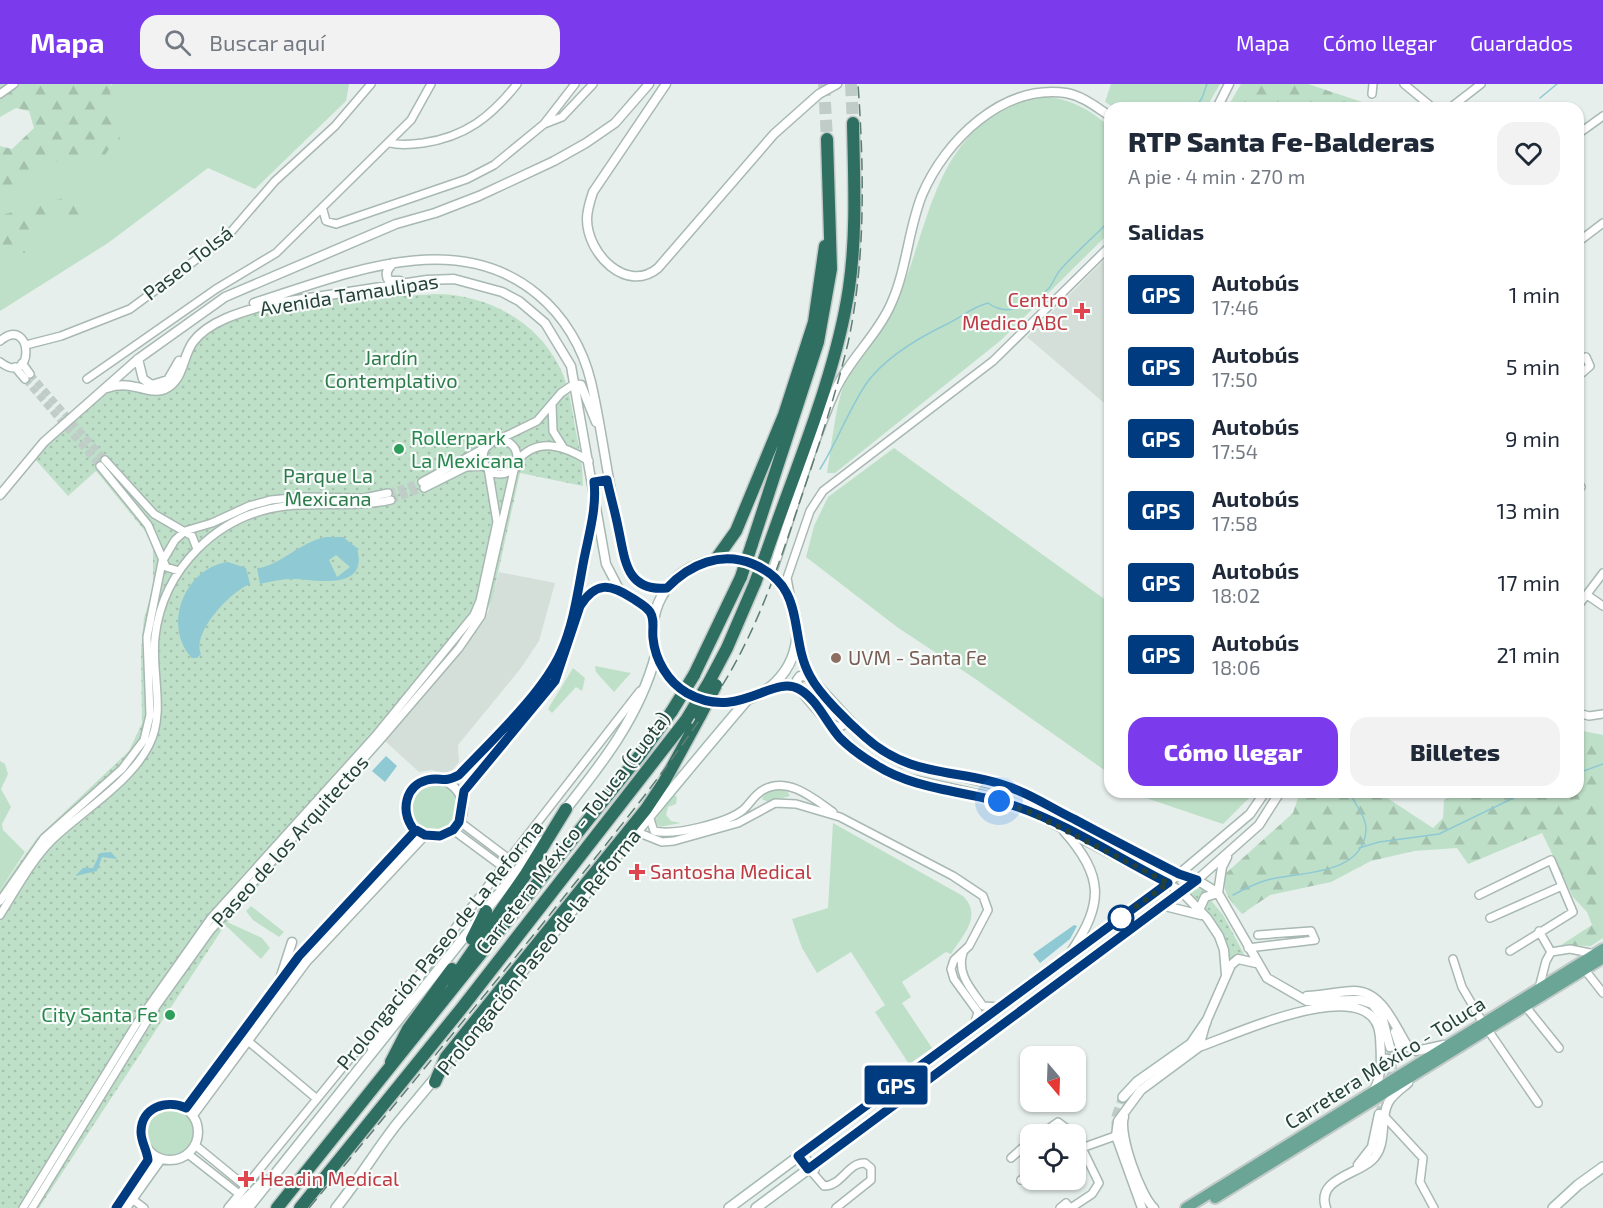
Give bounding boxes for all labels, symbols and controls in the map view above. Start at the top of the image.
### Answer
search box [140,15,560,69]
text: Mapa [30,25,104,59]
icon: search [161,26,194,59]
text: Buscar aquí [209,29,325,55]
text: Mapa [1236,30,1290,55]
text: Cómo llegar [1323,30,1437,55]
text: Guardados [1470,30,1573,55]
button: heart [1497,122,1560,185]
text: RTP Santa Fe-Balderas [1128,124,1435,158]
text: A pie · 4 min · 270 m [1128,164,1305,188]
text: Salidas [1128,218,1204,244]
street label: Paseo Tolsá [138,220,237,305]
street label: Avenida Tamaulipas [258,268,440,320]
text: Autobús [1212,269,1299,295]
text: 1 min [1509,281,1560,307]
text: GPS [1142,282,1180,307]
place label: Centro Medico ABC [962,287,1068,334]
text: 17:46 [1212,295,1259,319]
marker: Centro Medico ABC [1073,302,1091,320]
text: Autobús [1212,341,1299,367]
park label: Jardín Contemplativo [324,345,458,392]
text: 5 min [1506,353,1560,379]
text: GPS [1142,354,1180,379]
text: 17:50 [1212,367,1258,391]
text: Autobús [1212,413,1299,439]
place label: Rollerpark La Mexicana [411,425,524,472]
text: 9 min [1505,425,1560,451]
text: GPS [1142,426,1180,451]
text: 17:54 [1212,439,1258,463]
marker: Rollerpark La Mexicana [392,442,406,456]
park label: Parque La Mexicana [283,463,373,510]
text: Autobús [1212,485,1299,511]
text: 13 min [1497,497,1560,523]
text: GPS [1142,498,1180,523]
text: 17:58 [1212,511,1258,535]
text: Autobús [1212,557,1299,583]
text: 17 min [1498,569,1560,595]
text: GPS [1142,570,1180,595]
text: 18:02 [1212,583,1260,607]
text: Autobús [1212,629,1299,655]
text: 21 min [1496,641,1560,667]
text: GPS [1142,642,1180,667]
place label: UVM - Santa Fe [848,645,987,669]
marker: UVM - Santa Fe [829,651,843,665]
text: 18:06 [1212,655,1260,679]
street label: Carretera México - Toluca (Cuota) [470,706,674,959]
button: Cómo llegar [1128,717,1338,786]
button: Billetes [1350,717,1560,786]
street label: Paseo de los Arquitectos [206,750,373,931]
your location [984,786,1014,816]
street label: Prolongación Paseo de La Reforma [331,815,547,1074]
street label: Prolongación Paseo de la Reforma [431,823,645,1079]
place label: Santosha Medical [650,859,811,883]
marker: Santosha Medical [628,863,646,881]
unlabelled marker [1108,905,1134,931]
street label: Carretera México - Toluca [1280,991,1489,1134]
place label: City Santa Fe [41,1002,158,1026]
marker: City Santa Fe [163,1008,177,1022]
north arrow [1020,1046,1086,1112]
map controls [1020,1046,1086,1190]
line badge: GPS [862,1066,930,1104]
text: GPS [877,1073,915,1098]
button: locate [1020,1124,1086,1190]
place label: Headin Medical [260,1166,399,1190]
marker: Headin Medical [237,1170,255,1188]

